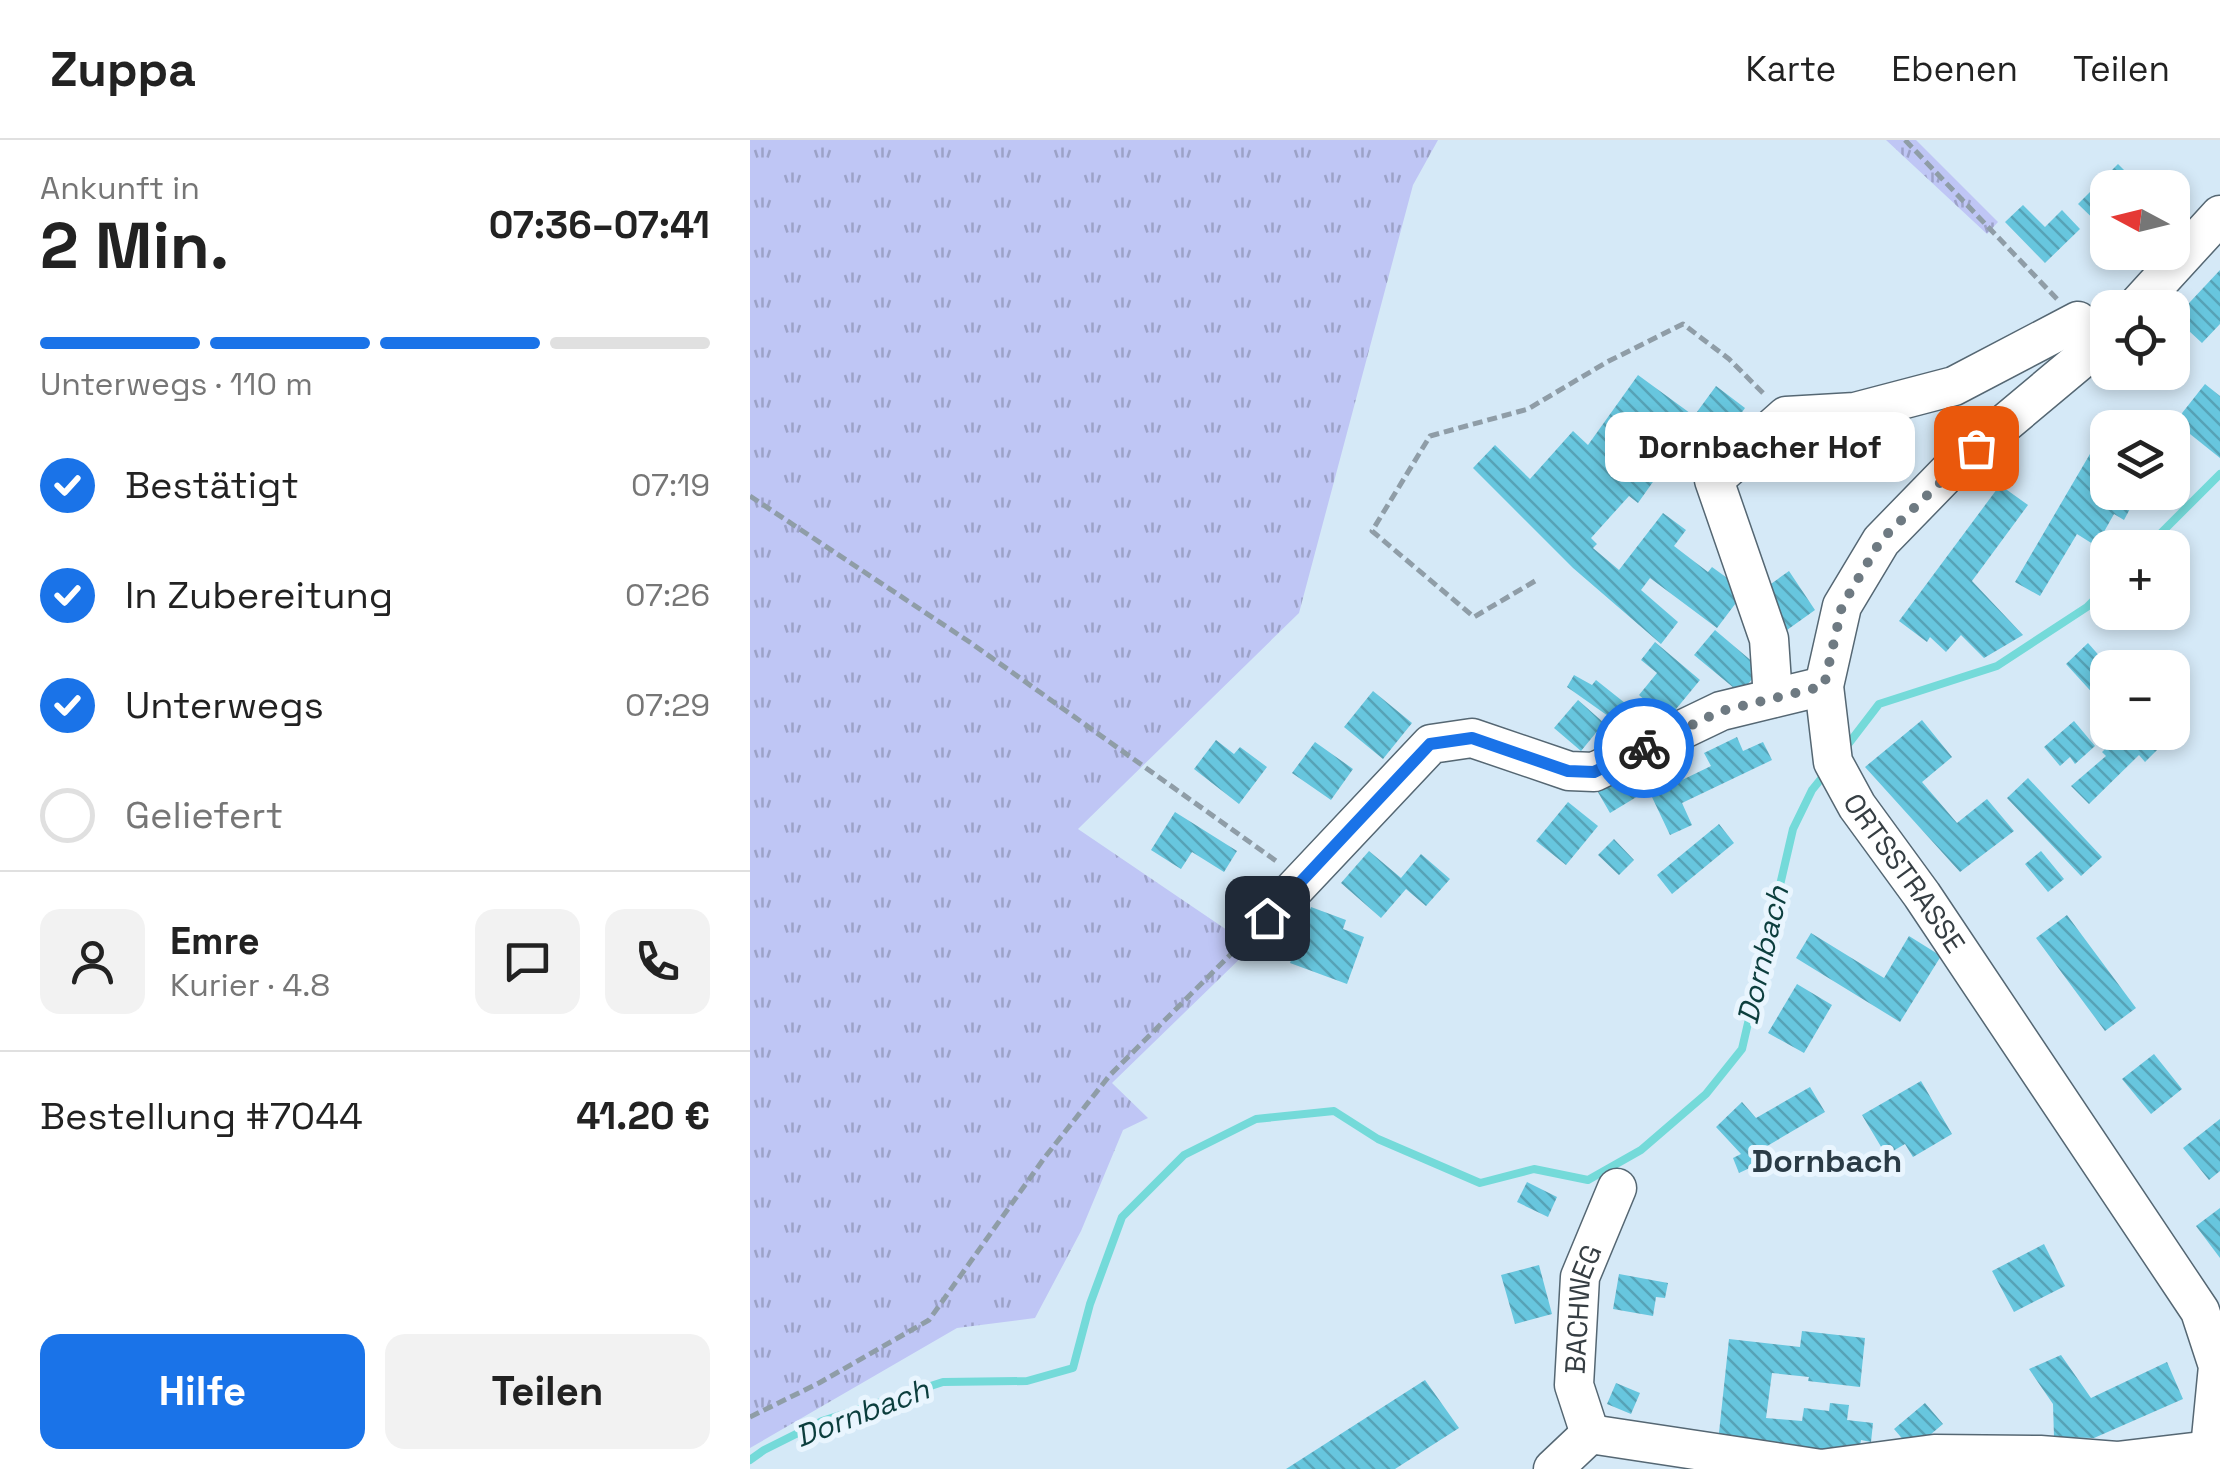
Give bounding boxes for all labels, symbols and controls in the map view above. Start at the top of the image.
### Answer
text: Zuppa [50,39,196,100]
text: Karte [1745,47,1836,91]
text: Ebenen [1891,47,2018,91]
text: Teilen [2073,47,2170,91]
text: Ankunft in [40,168,200,208]
north arrow [2090,170,2190,270]
map controls [2090,170,2190,750]
text: 07:36–07:41 [489,201,710,249]
text: 2 Min. [40,204,229,287]
button: locate [2090,290,2190,390]
text: Unterwegs · 110 m [40,364,313,404]
pin [1934,406,2019,491]
button: layers [2090,410,2190,510]
callout: Dornbacher Hof [1606,413,1916,483]
icon: bag [1949,421,2004,476]
text: Dornbacher Hof [1638,427,1882,467]
icon: check [40,458,95,513]
text: Bestätigt [125,461,299,509]
text: 07:19 [631,465,710,505]
button: + [2090,530,2190,630]
icon: check [40,568,95,623]
text: In Zubereitung [125,571,393,619]
text: 07:26 [625,575,710,615]
button: − [2090,650,2190,750]
icon: check [40,678,95,733]
text: Unterwegs [125,681,324,729]
text: 07:29 [625,685,710,725]
courier [1594,698,1694,798]
icon: bike [1617,721,1672,776]
street label: ORTSSTRASSE [1836,787,1973,959]
text: Geliefert [125,791,283,839]
pin [1225,876,1310,961]
water label: Dornbach [1728,881,1797,1028]
icon: home [1240,891,1295,946]
button: person [40,909,145,1014]
button: chat [475,909,580,1014]
button: phone [605,909,710,1014]
text: Emre [170,917,260,965]
text: Kurier · 4.8 [170,965,330,1005]
text: Bestellung #7044 [40,1092,363,1140]
text: 41.20 € [576,1092,710,1140]
district label: Dornbach [1752,1141,1902,1181]
street label: BACHWEG [1557,1239,1610,1375]
button: Hilfe [40,1334,365,1449]
button: Teilen [385,1334,710,1449]
water label: Dornbach [789,1369,935,1456]

